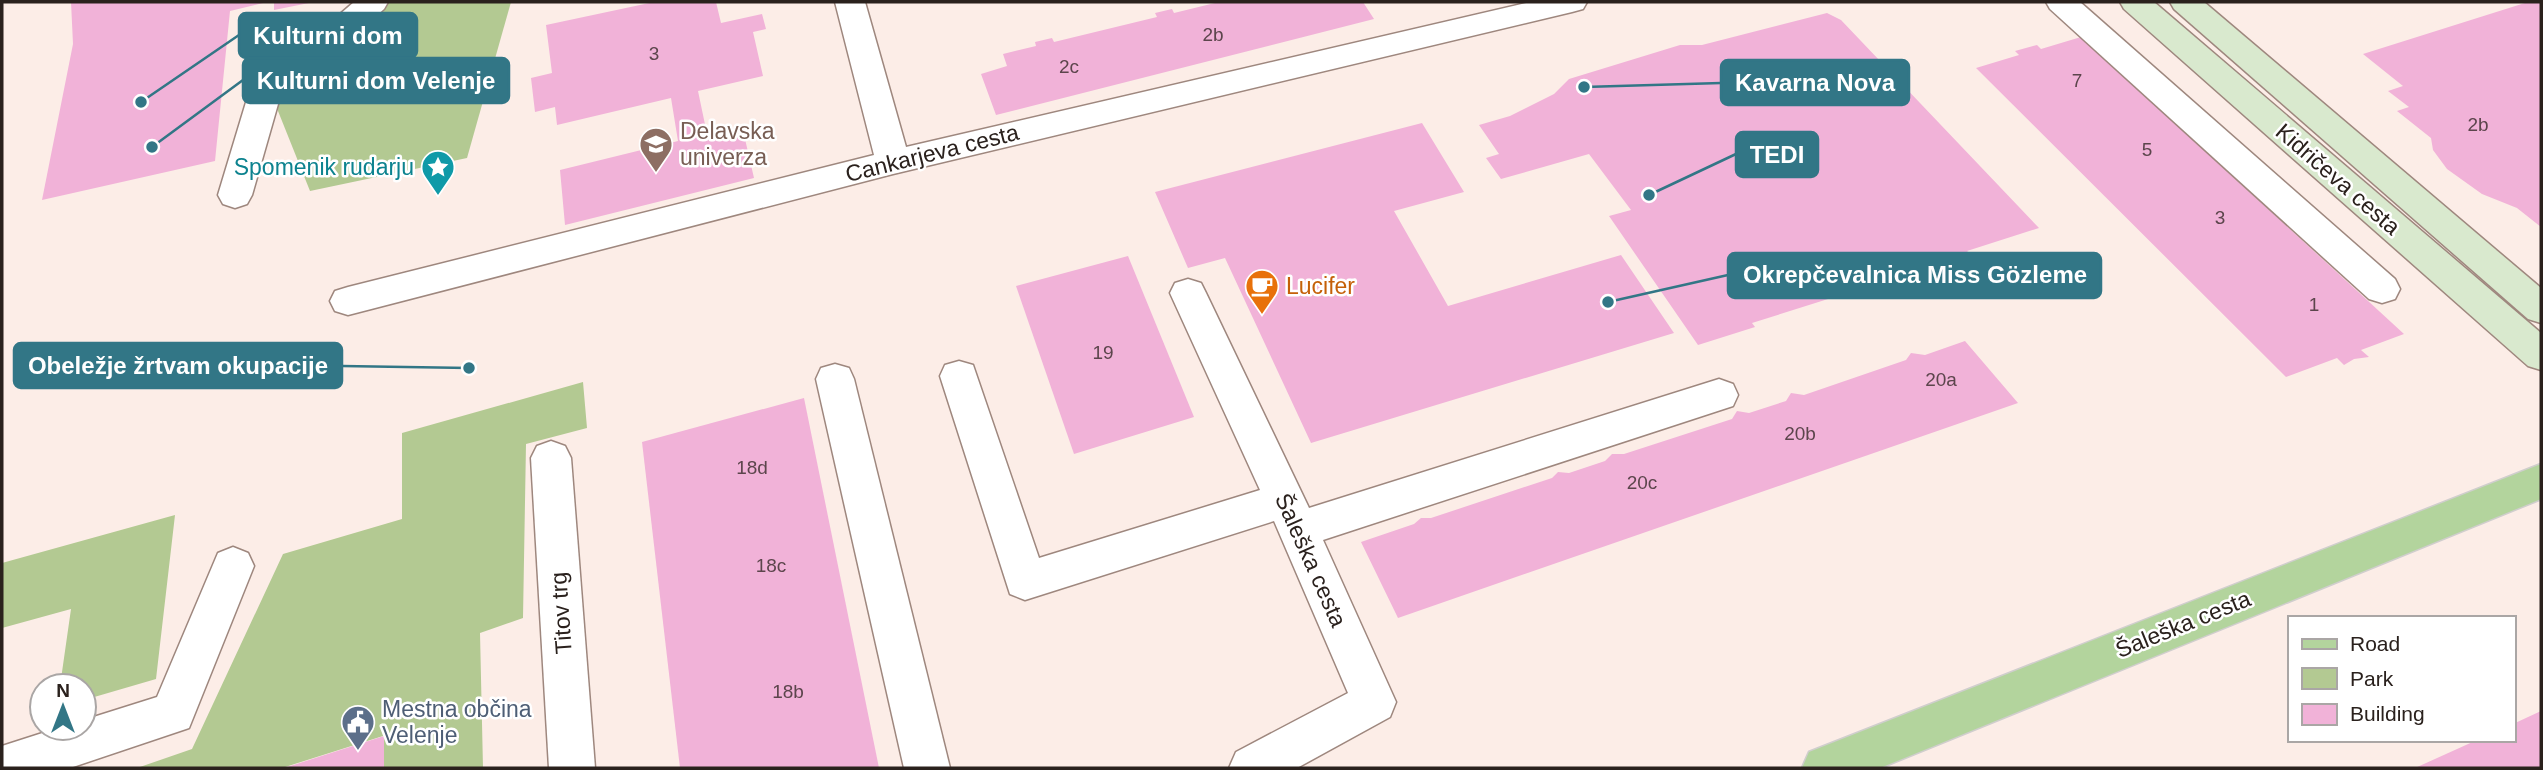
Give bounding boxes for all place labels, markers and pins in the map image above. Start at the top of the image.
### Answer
callout: Kulturni dom [239,13,417,58]
callout: Kulturni dom Velenje [243,58,509,103]
callout: Kavarna Nova [1721,60,1909,105]
place label: Delavska univerza [680,118,775,170]
school or university icon: Delavska univerza [637,125,675,174]
callout: TEDI [1736,132,1818,177]
place icon: Spomenik rudarju [419,148,457,197]
place label: Spomenik rudarju [234,154,414,180]
callout: Okrepčevalnica Miss Gözleme [1728,253,2101,298]
cafe icon: Lucifer [1243,267,1281,316]
place label: Lucifer [1286,273,1355,299]
callout: Obeležje žrtvam okupacije [14,343,342,388]
place label: Mestna občina Velenje [382,696,532,748]
public building icon: Mestna občina Velenje [339,703,377,752]

